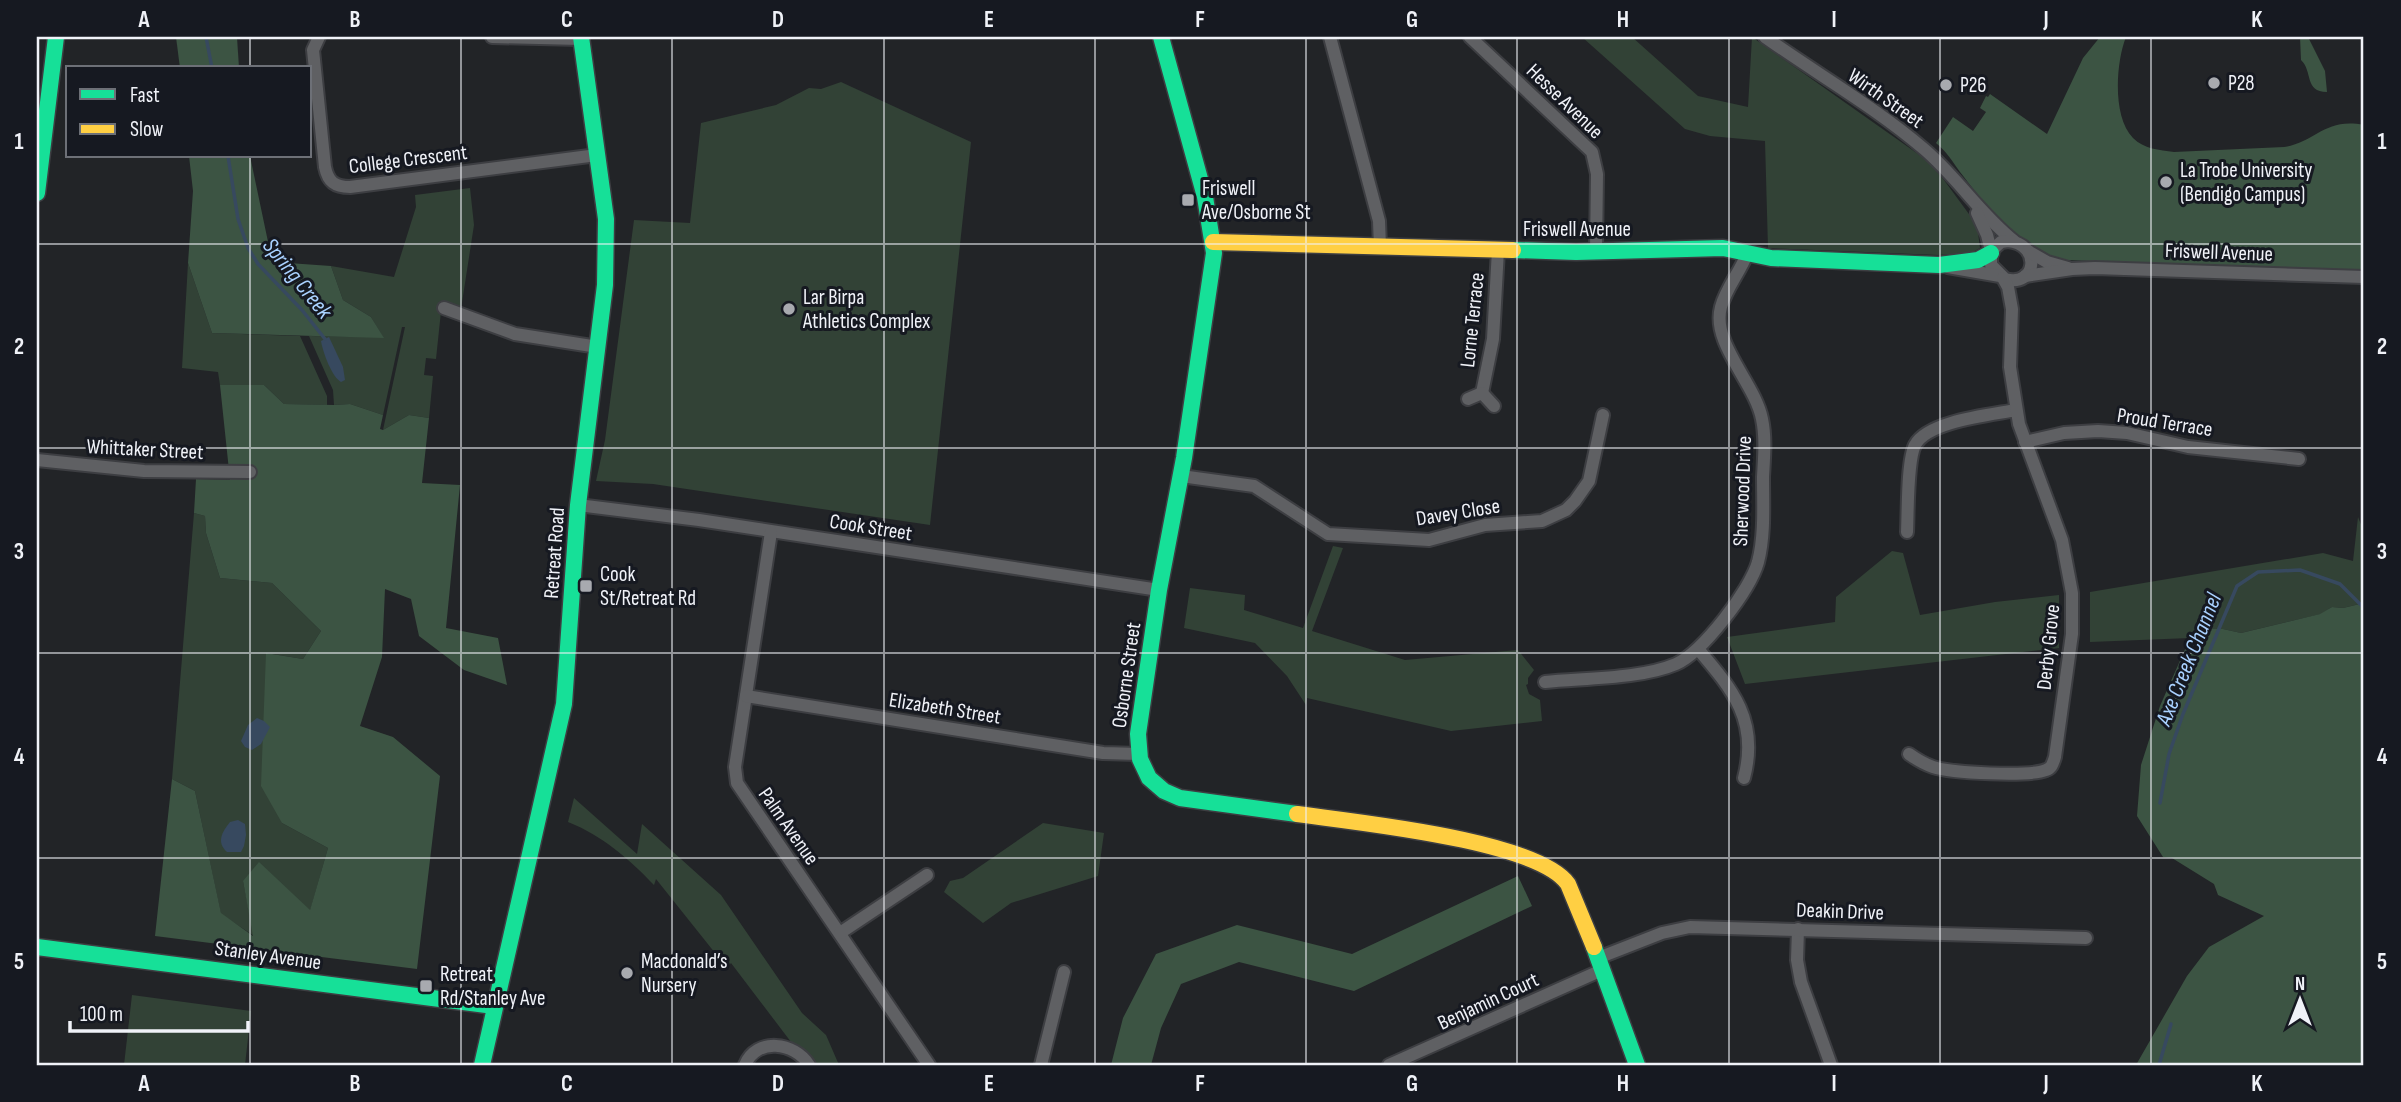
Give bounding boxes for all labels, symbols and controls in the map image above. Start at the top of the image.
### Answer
text: A [138,6,151,34]
text: B [350,6,361,34]
text: C [561,6,573,34]
text: D [772,6,784,34]
text: E [984,6,994,34]
text: F [1195,6,1205,34]
text: G [1406,6,1418,34]
text: H [1617,6,1629,34]
text: I [1831,6,1837,34]
text: J [2042,6,2049,34]
text: K [2251,6,2263,34]
street label: Hesse Avenue [1521,59,1608,144]
street label: Wirth Street [1843,63,1928,134]
legend [66,66,312,158]
place label: P28 [2228,71,2255,96]
place label: P26 [1960,73,1987,98]
marker: P28 [2206,75,2222,91]
marker: P26 [1938,77,1954,93]
text: Fast [130,83,160,108]
text: Slow [130,117,164,142]
text: 1 [14,128,24,156]
text: 1 [2377,128,2387,156]
street label: College Crescent [347,140,469,179]
place label: La Trobe University (Bendigo Campus) [2180,158,2312,207]
marker: La Trobe University (Bendigo Campus) [2158,174,2174,190]
place label: Friswell Ave/Osborne St [1201,176,1311,225]
marker: Friswell Ave/Osborne St [1180,192,1196,208]
street label: Friswell Avenue [1523,217,1631,242]
water label: Spring Creek [256,233,339,326]
street label: Friswell Avenue [2165,238,2273,267]
street label: Lorne Terrace [1455,271,1490,369]
place label: Lar Birpa Athletics Complex [802,285,930,334]
marker: Lar Birpa Athletics Complex [781,301,797,317]
text: 2 [14,333,24,361]
text: 2 [2377,333,2387,361]
street label: Proud Terrace [2115,403,2214,442]
street label: Whittaker Street [86,434,204,465]
street label: Sherwood Drive [1728,435,1757,547]
street label: Davey Close [1414,494,1502,531]
street label: Retreat Road [539,507,570,599]
street label: Cook Street [828,509,914,546]
text: 3 [14,538,24,566]
text: 3 [2377,538,2387,566]
place label: Cook St/Retreat Rd [600,562,696,611]
marker: Cook St/Retreat Rd [578,578,594,594]
water label: Axe Creek Channel [2149,588,2228,730]
street label: Derby Grove [2032,603,2065,691]
street label: Osborne Street [1107,621,1146,730]
street label: Elizabeth Street [887,687,1003,730]
text: 4 [14,743,25,771]
text: 4 [2377,743,2388,771]
street label: Palm Avenue [753,783,824,870]
street label: Deakin Drive [1796,897,1884,926]
street label: Stanley Avenue [213,936,323,975]
text: 5 [14,948,24,976]
text: 5 [2377,948,2387,976]
place label: Macdonald’s Nursery [641,949,728,998]
place label: Retreat Rd/Stanley Ave [440,962,545,1011]
marker: Macdonald’s Nursery [619,965,635,981]
north arrow [2264,965,2334,1036]
street label: Benjamin Court [1434,967,1543,1036]
text: N [2295,973,2305,996]
marker: Retreat Rd/Stanley Ave [418,978,434,994]
scale bar [70,990,248,1034]
text: 100 m [80,1002,123,1027]
text: A [138,1070,151,1098]
text: B [350,1070,361,1098]
text: C [561,1070,573,1098]
text: D [772,1070,784,1098]
text: E [984,1070,994,1098]
text: F [1195,1070,1205,1098]
text: G [1406,1070,1418,1098]
text: H [1617,1070,1629,1098]
text: I [1831,1070,1837,1098]
text: J [2042,1070,2049,1098]
text: K [2251,1070,2263,1098]

